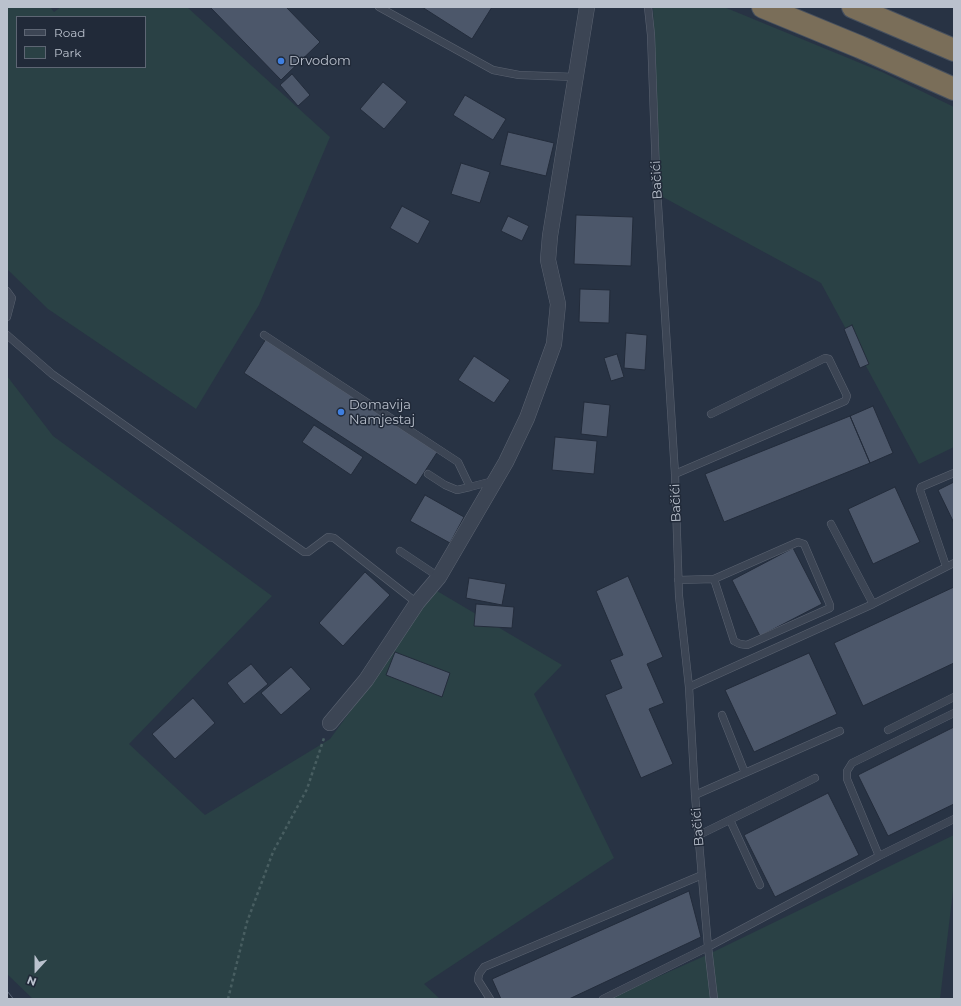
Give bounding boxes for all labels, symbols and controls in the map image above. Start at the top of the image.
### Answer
legend [16,16,146,68]
text: Road [54,25,85,40]
text: Park [54,45,81,60]
place label: Drvodom [289,53,351,69]
marker: Drvodom [276,56,286,66]
street label: Bačići [648,160,666,200]
place label: Domavija Namjestaj [349,397,415,428]
marker: Domavija Namjestaj [336,407,346,417]
street label: Bačići [668,483,684,523]
street label: Bačići [689,807,707,847]
north arrow [16,950,56,990]
text: N [25,973,38,989]

